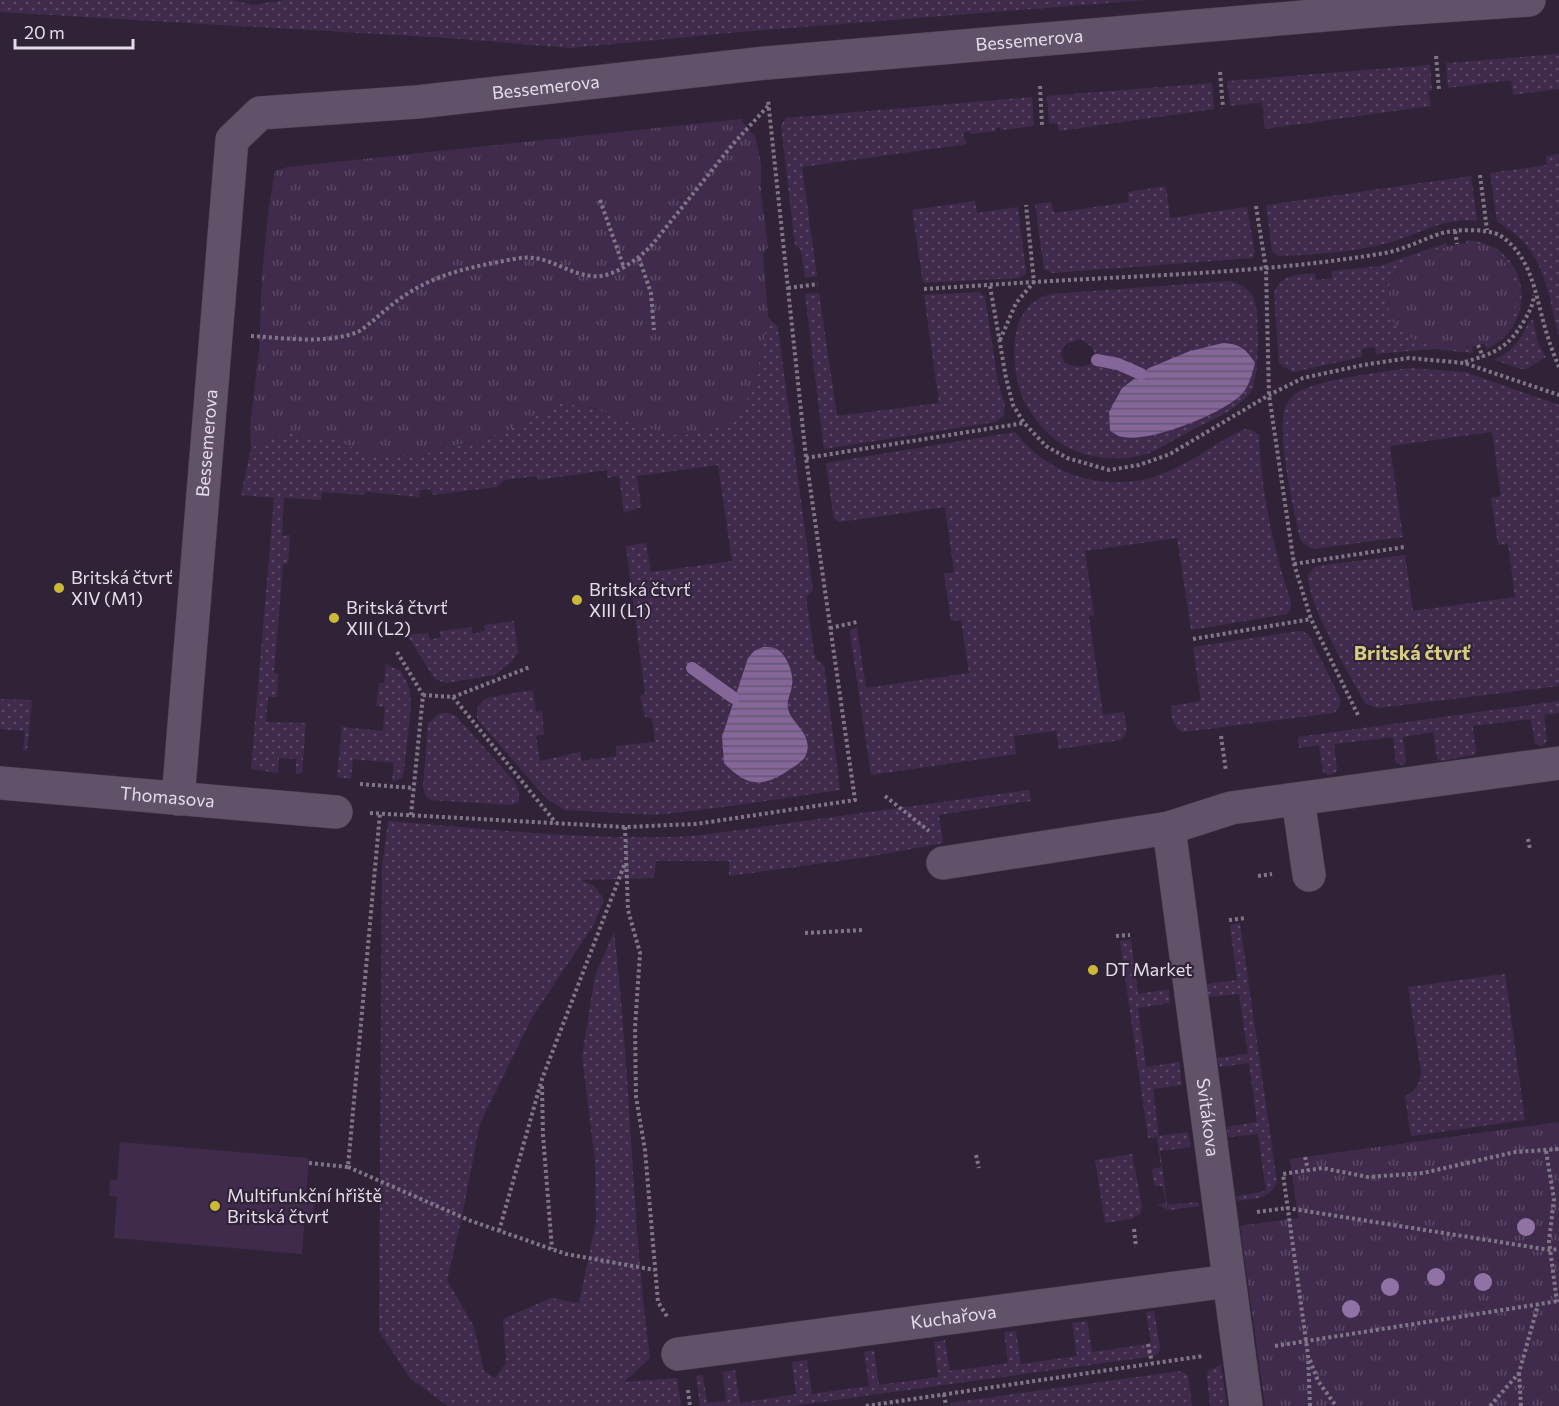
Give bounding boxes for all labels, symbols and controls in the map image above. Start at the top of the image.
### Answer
scale bar [15,12,134,50]
text: 20 m [24,21,65,43]
street label: Bessemerova [975,24,1084,55]
street label: Bessemerova [491,70,601,104]
street label: Bessemerova [191,388,222,498]
place label: Britská čtvrť XIV (M1) [71,566,173,609]
place label: Britská čtvrť XIII (L1) [589,578,691,621]
marker: Britská čtvrť XIV (M1) [52,581,66,595]
marker: Britská čtvrť XIII (L1) [570,593,584,607]
place label: Britská čtvrť XIII (L2) [346,596,448,639]
marker: Britská čtvrť XIII (L2) [327,611,341,625]
district label: Britská čtvrť [1354,640,1471,664]
street label: Thomasova [119,781,216,811]
place label: DT Market [1105,958,1192,980]
marker: DT Market [1086,963,1100,977]
street label: Svitákova [1192,1077,1225,1158]
place label: Multifunkční hřiště Britská čtvrť [227,1184,382,1227]
marker: Multifunkční hřiště Britská čtvrť [208,1199,222,1213]
street label: Kuchařova [909,1300,998,1333]

